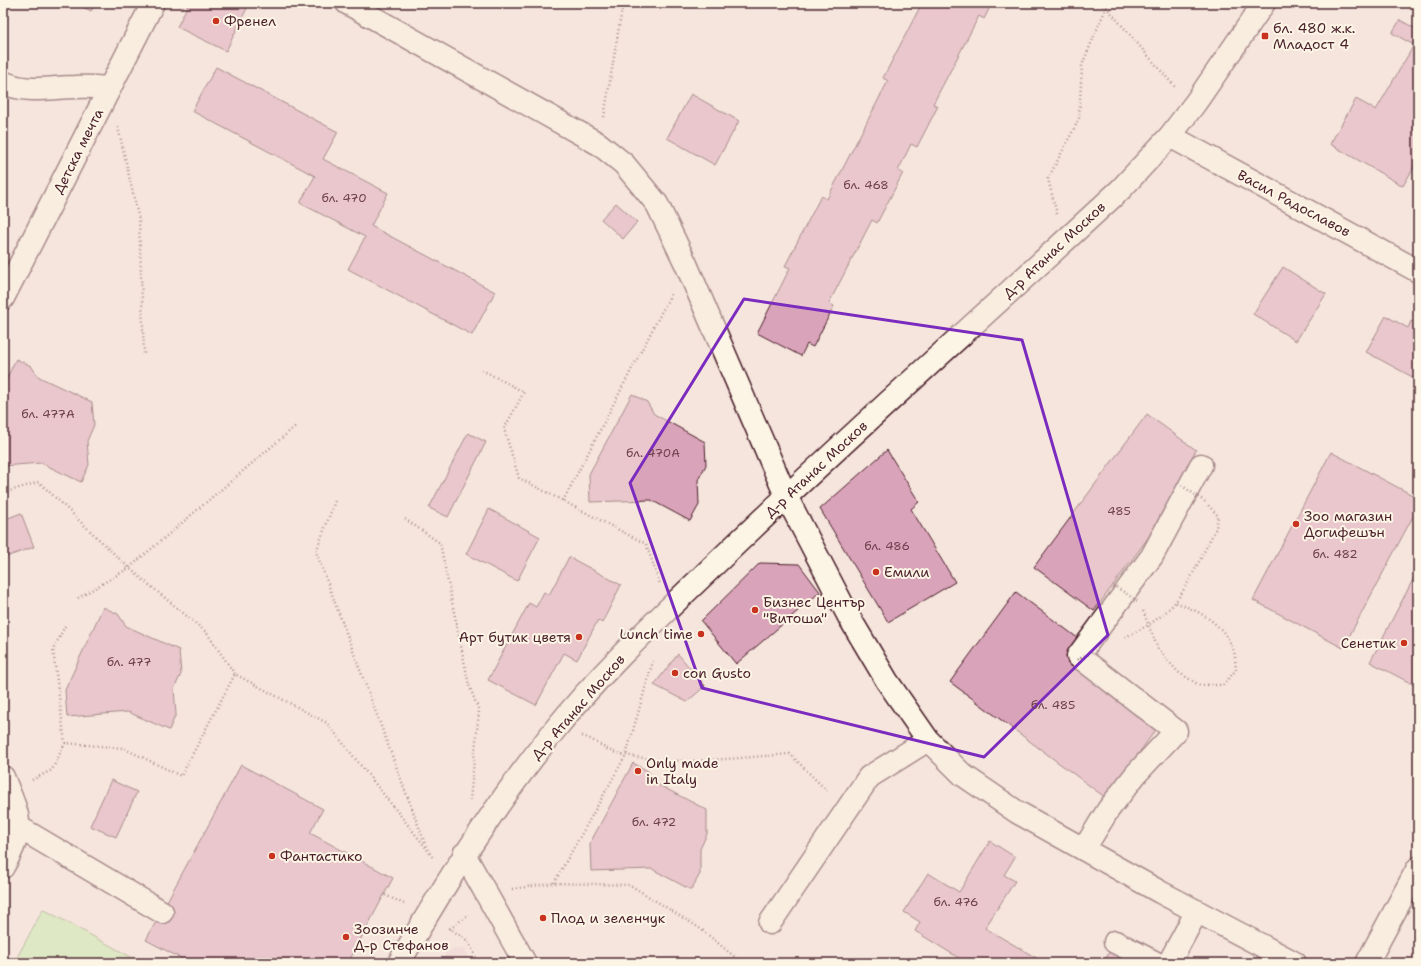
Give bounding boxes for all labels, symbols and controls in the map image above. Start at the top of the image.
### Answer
place label: Френел [224,12,276,30]
marker: Френел [211,16,221,26]
place label: бл. 480 ж.к. Младост 4 [1273,19,1355,53]
marker: бл. 480 ж.к. Младост 4 [1260,31,1270,41]
street label: Детска мечта [49,105,107,197]
street label: Васил Радославов [1234,166,1354,240]
house number: бл. 468 [843,177,889,193]
house number: бл. 470 [321,190,367,206]
street label: Д-р Атанас Москов [999,198,1109,302]
house number: бл. 477А [21,406,75,422]
street label: Д-р Атанас Москов [761,417,871,521]
house number: бл. 470А [626,445,680,461]
house number: 485 [1107,503,1131,519]
place label: Зоо магазин Догифешън [1304,507,1392,541]
marker: Зоо магазин Догифешън [1291,519,1301,529]
house number: бл. 486 [864,538,910,554]
house number: бл. 482 [1312,546,1358,562]
place label: Емили [884,563,929,581]
marker: Емили [871,567,881,577]
place label: Бизнес Център "Витоша" [763,593,865,627]
marker: Бизнес Център "Витоша" [750,605,760,615]
place label: Lunch time [620,625,693,643]
place label: Арт бутик цветя [459,628,571,646]
marker: Lunch time [696,629,706,639]
marker: Арт бутик цветя [574,632,584,642]
place label: Сенетик [1341,634,1397,652]
marker: Сенетик [1399,638,1409,648]
street label: Д-р Атанас Москов [527,651,629,763]
house number: бл. 477 [107,654,151,670]
place label: con Gusto [683,664,751,682]
marker: con Gusto [670,668,680,678]
house number: бл. 485 [1031,697,1075,713]
place label: Only made in Italy [646,754,719,788]
marker: Only made in Italy [633,766,643,776]
house number: бл. 472 [632,814,676,830]
place label: Фантастико [280,847,363,865]
marker: Фантастико [267,851,277,861]
house number: бл. 476 [934,894,978,910]
place label: Плод и зеленчук [551,909,666,927]
marker: Плод и зеленчук [538,913,548,923]
place label: Зоозинче Д-р Стефанов [354,920,449,954]
marker: Зоозинче Д-р Стефанов [341,932,351,942]

